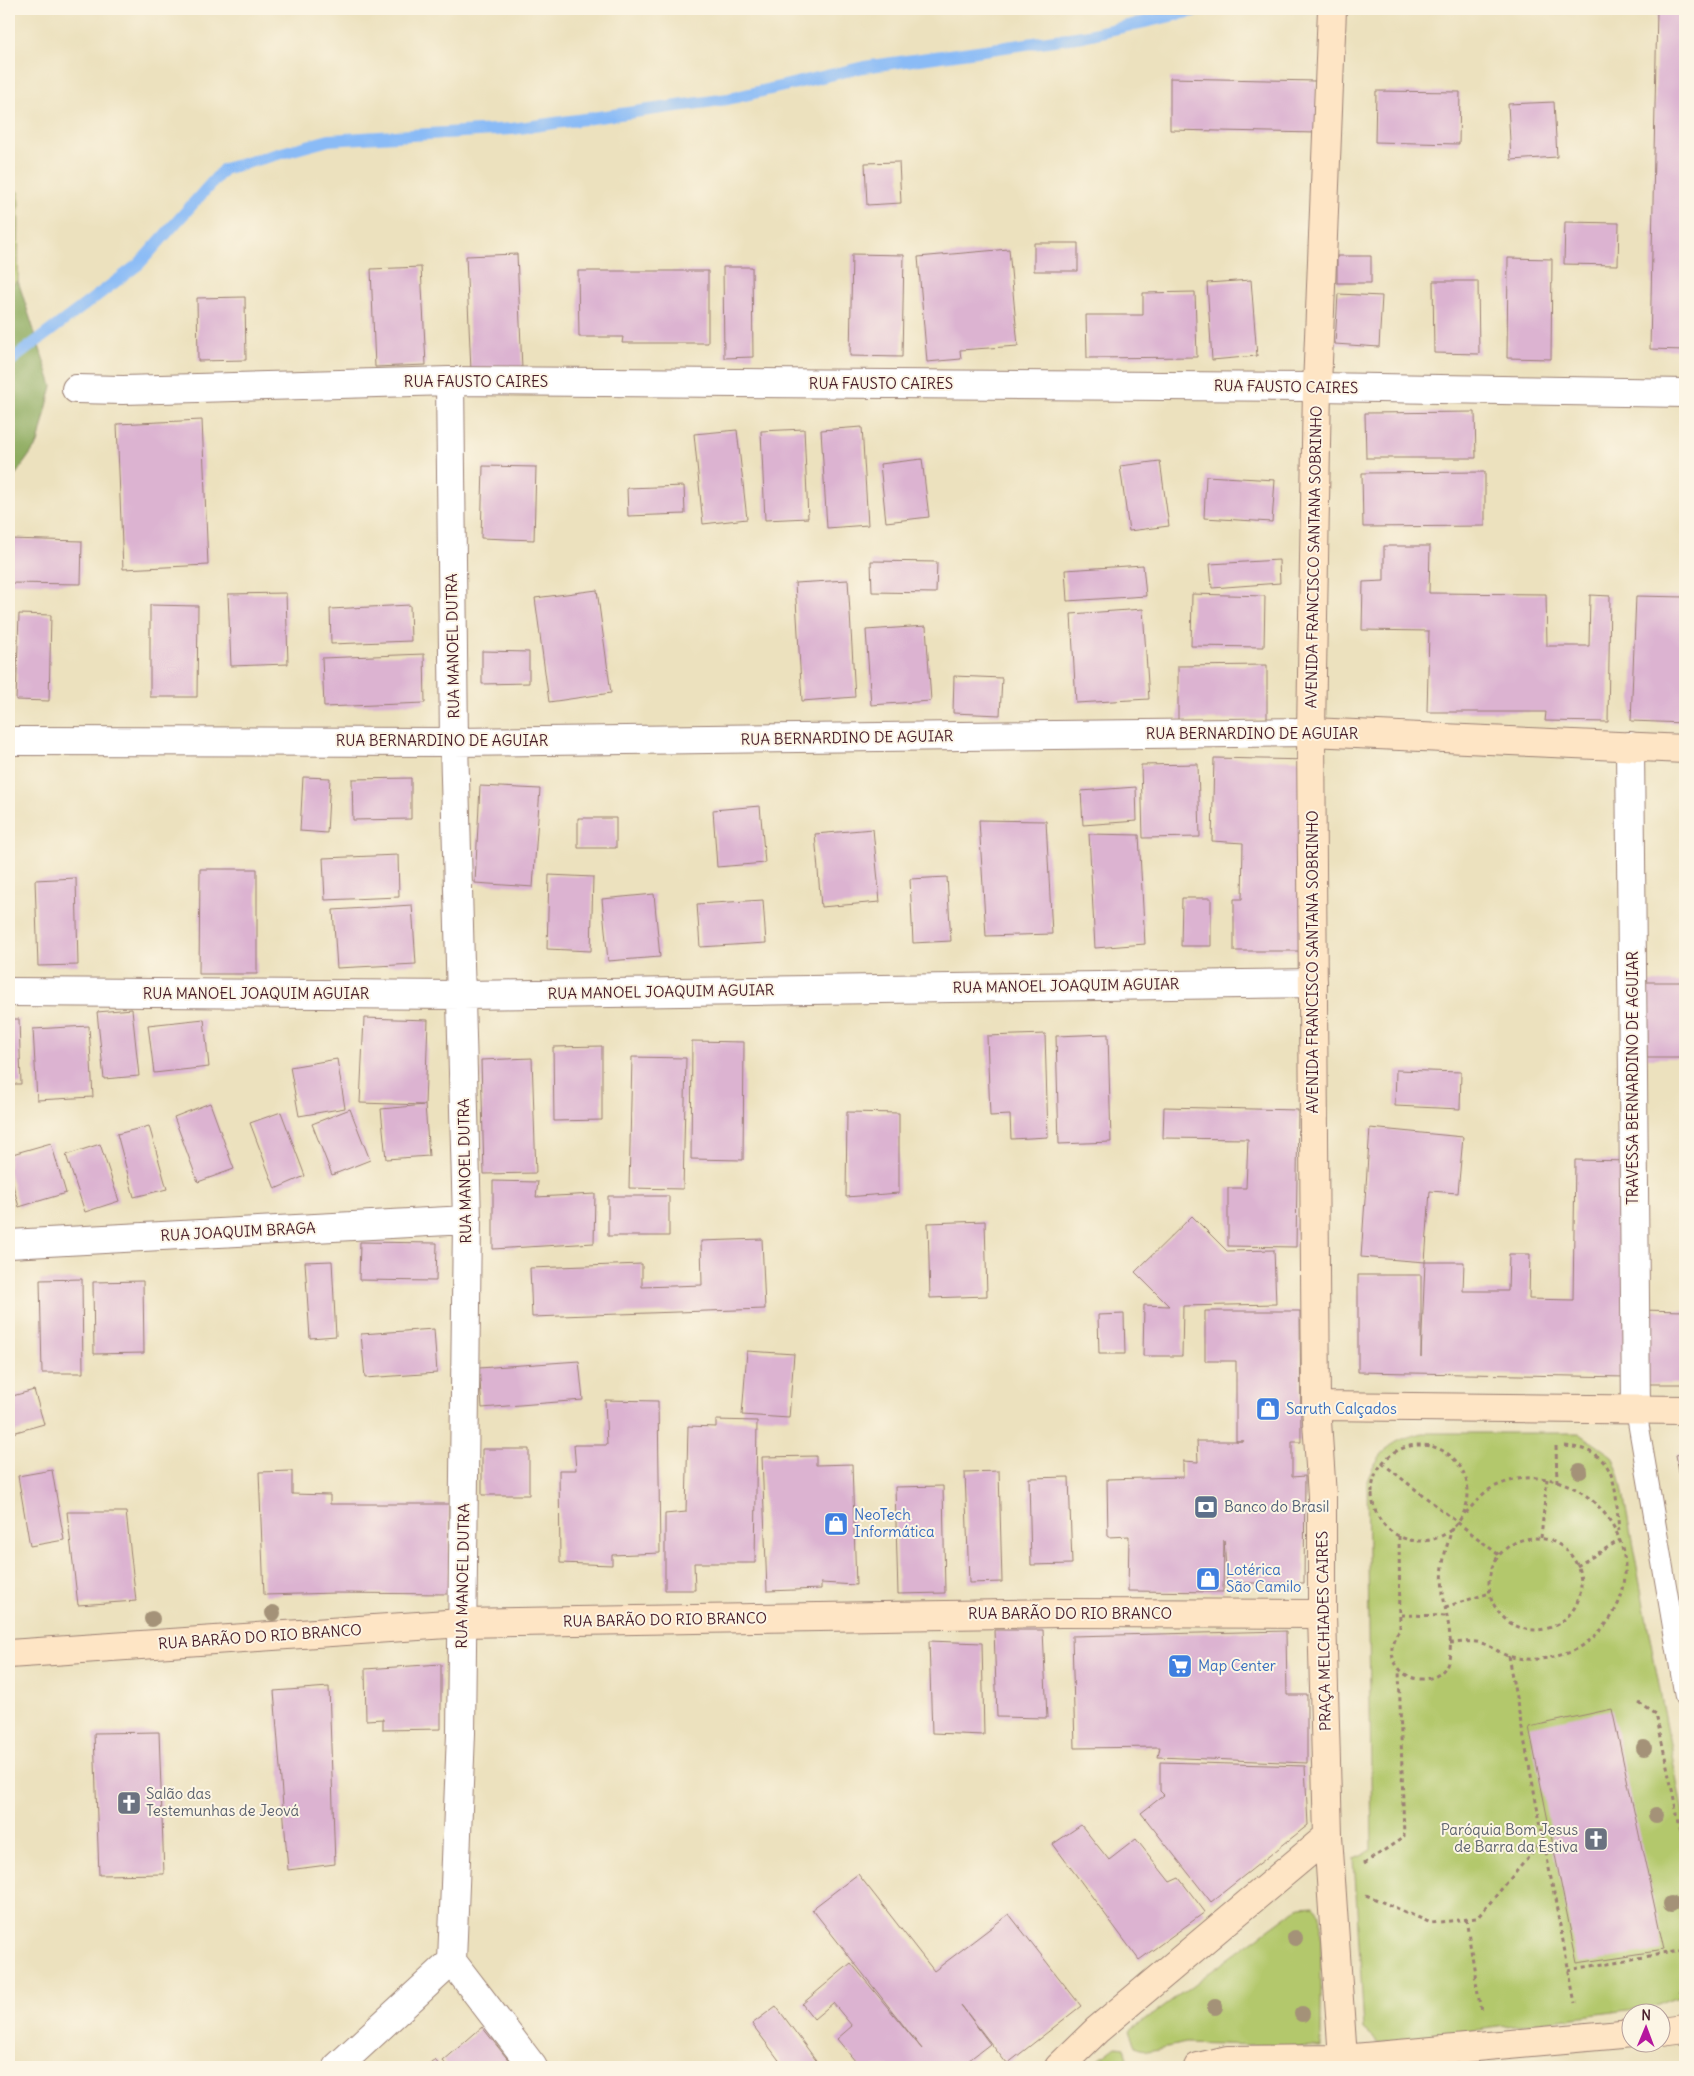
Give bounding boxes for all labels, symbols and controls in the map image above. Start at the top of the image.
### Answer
street label: RUA FAUSTO CAIRES [404,372,548,391]
street label: RUA FAUSTO CAIRES [809,374,953,393]
street label: RUA FAUSTO CAIRES [1214,376,1358,397]
street label: AVENIDA FRANCISCO SANTANA SOBRINHO [1301,405,1326,709]
street label: RUA MANOEL DUTRA [442,573,463,719]
street label: RUA BERNARDINO DE AGUIAR [1146,724,1359,743]
street label: RUA BERNARDINO DE AGUIAR [741,726,954,749]
street label: RUA BERNARDINO DE AGUIAR [336,731,549,750]
street label: AVENIDA FRANCISCO SANTANA SOBRINHO [1303,811,1322,1114]
street label: TRAVESSA BERNARDINO DE AGUIAR [1623,950,1642,1205]
street label: RUA MANOEL JOAQUIM AGUIAR [953,974,1180,997]
street label: RUA MANOEL JOAQUIM AGUIAR [548,980,775,1003]
street label: RUA MANOEL JOAQUIM AGUIAR [143,984,370,1003]
street label: RUA MANOEL DUTRA [454,1098,475,1244]
street label: RUA JOAQUIM BRAGA [160,1218,316,1245]
shop icon: Saruth Calçados [1255,1396,1281,1422]
place label: Saruth Calçados [1286,1399,1397,1418]
bank icon: Banco do Brasil [1193,1494,1219,1520]
place label: Banco do Brasil [1224,1497,1329,1516]
street label: RUA MANOEL DUTRA [452,1503,473,1649]
place label: NeoTech Informática [854,1505,935,1541]
shop icon: NeoTech Informática [823,1511,849,1537]
street label: PRAÇA MELCHIADES CAIRES [1312,1531,1335,1731]
place label: Lotérica São Camilo [1226,1560,1301,1596]
shop icon: Lotérica São Camilo [1195,1566,1221,1592]
street label: RUA BARÃO DO RIO BRANCO [968,1604,1172,1623]
street label: RUA BARÃO DO RIO BRANCO [563,1608,767,1631]
street label: RUA BARÃO DO RIO BRANCO [157,1620,362,1653]
supermarket icon: Map Center [1167,1653,1193,1679]
place label: Map Center [1198,1656,1276,1675]
place label: Salão das Testemunhas de Jeová [146,1784,300,1820]
church icon: Salão das Testemunhas de Jeová [116,1790,142,1816]
place label: Paróquia Bom Jesus de Barra da Estiva [1441,1820,1578,1856]
church icon: Paróquia Bom Jesus de Barra da Estiva [1583,1826,1609,1852]
north arrow [1622,2004,1672,2054]
text: N [1641,2006,1651,2024]

